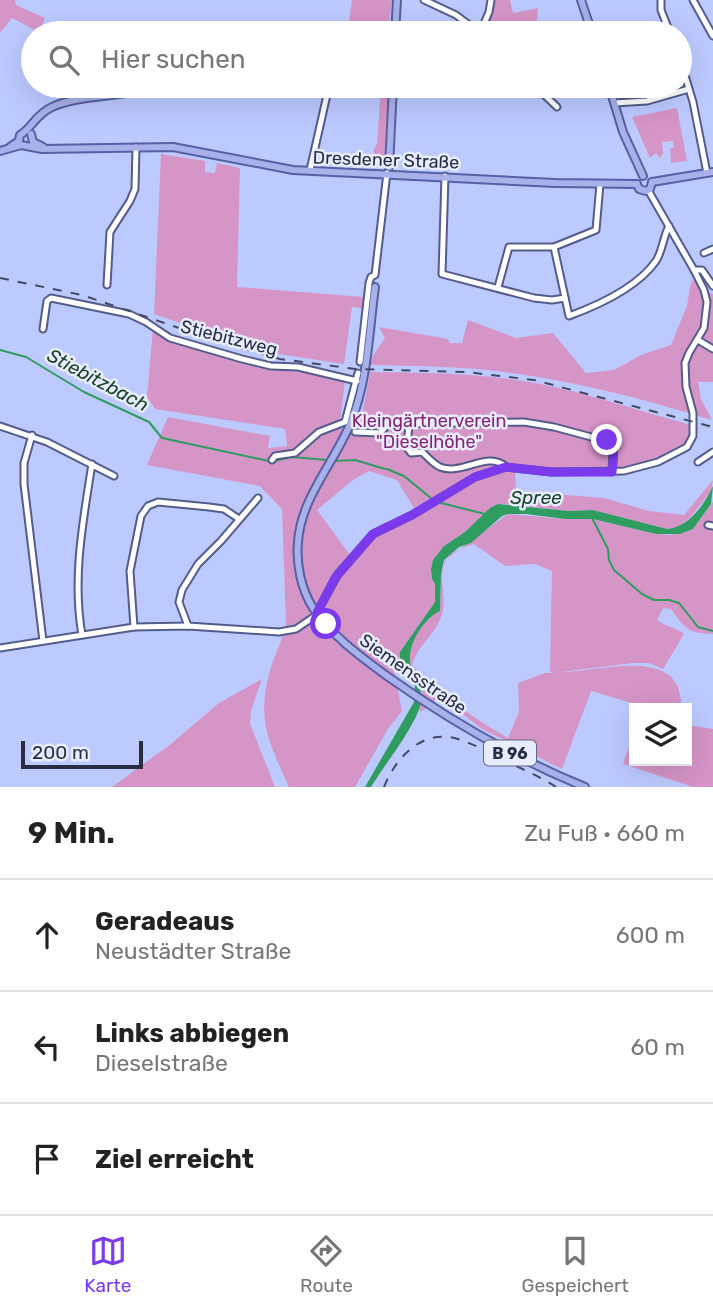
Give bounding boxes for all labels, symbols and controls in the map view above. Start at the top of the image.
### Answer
search box [21,21,692,98]
icon: search [45,41,83,79]
text: Hier suchen [101,44,246,75]
street label: Dresdener Straße [312,146,460,174]
street label: Stiebitzweg [178,315,280,361]
water label: Stiebitzbach [43,344,153,416]
park label: Kleingärtnerverein "Dieselhöhe" [352,410,506,453]
route end [591,424,622,455]
water label: Spree [510,486,562,509]
route start [310,608,341,639]
street label: Siemensstraße [355,629,471,719]
map controls [629,703,692,766]
button: layers [629,703,692,766]
scale bar [21,738,144,770]
road number: B 96 [484,740,536,766]
text: 200 m [32,741,89,764]
text: 9 Min. [28,815,115,851]
text: Zu Fuß · 660 m [524,819,685,847]
text: Geradeaus [95,906,234,937]
icon: ahead [28,916,66,954]
text: 600 m [616,921,685,949]
text: Neustädter Straße [95,937,292,965]
text: Links abbiegen [95,1018,289,1049]
icon: left [28,1028,66,1066]
text: 60 m [630,1033,685,1061]
text: Dieselstraße [95,1049,228,1077]
icon: arrive [28,1140,66,1178]
text: Ziel erreicht [95,1144,254,1175]
tab: Karte [84,1232,131,1297]
tab: Route [300,1232,353,1297]
tab: Gespeichert [521,1232,629,1297]

